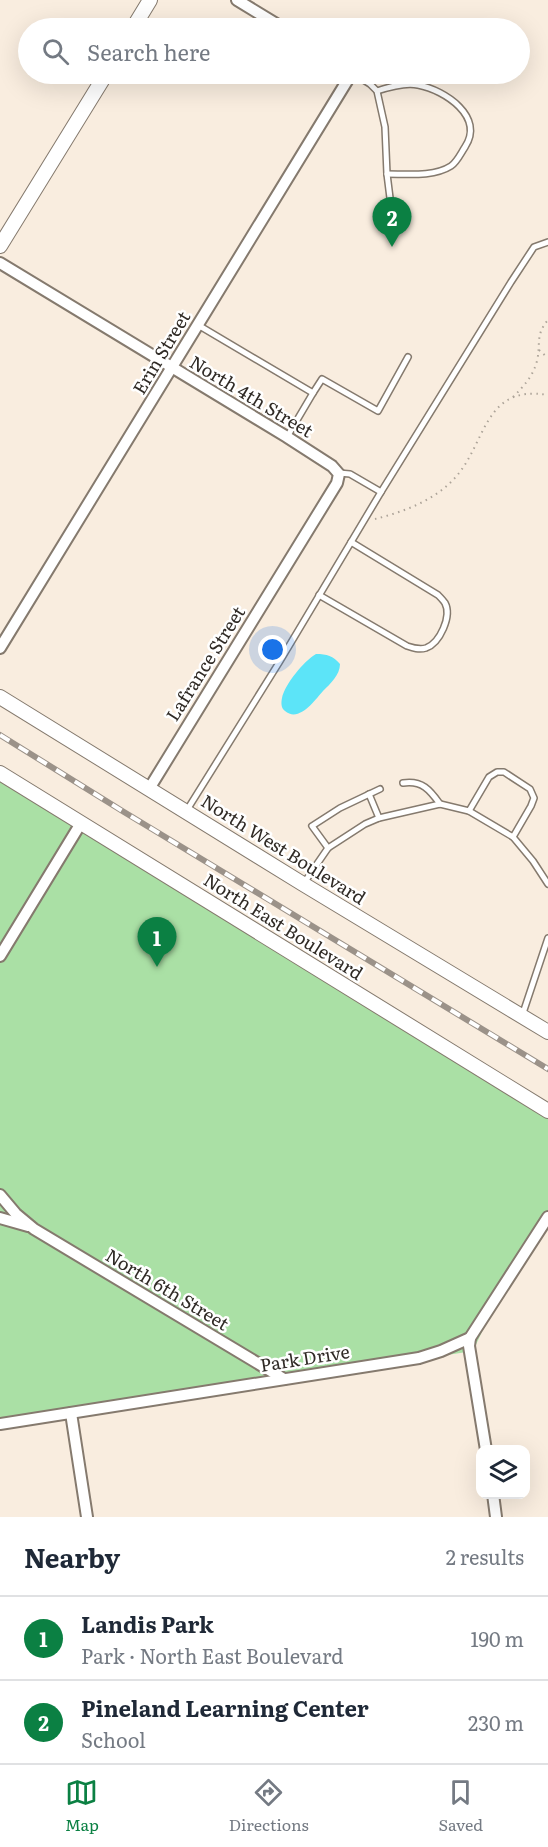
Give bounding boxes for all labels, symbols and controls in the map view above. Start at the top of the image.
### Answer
search box [18,18,530,84]
icon: search [39,35,72,68]
text: Search here [87,35,210,68]
pin: 2 [372,198,412,247]
street label: Erin Street [125,305,197,399]
street label: North 4th Street [185,348,319,444]
street label: Lafrance Street [158,600,251,726]
your location [258,635,287,664]
street label: North West Boulevard [196,787,371,910]
street label: North East Boulevard [199,866,369,986]
pin: 1 [138,918,176,967]
street label: North 6th Street [101,1241,235,1337]
street label: Park Drive [258,1337,352,1378]
map controls [476,1445,530,1499]
button: layers [476,1445,530,1499]
text: Nearby [24,1537,120,1576]
text: 2 results [446,1541,524,1571]
text: Landis Park [81,1607,214,1640]
text: 1 [39,1623,48,1653]
text: 190 m [470,1623,524,1653]
text: Park · North East Boulevard [81,1640,343,1670]
text: Pineland Learning Center [81,1691,369,1724]
text: 2 [38,1707,49,1737]
text: 230 m [468,1707,524,1737]
text: School [81,1724,146,1754]
tab: Map [65,1776,99,1836]
tab: Directions [229,1776,309,1836]
tab: Saved [439,1776,483,1836]

